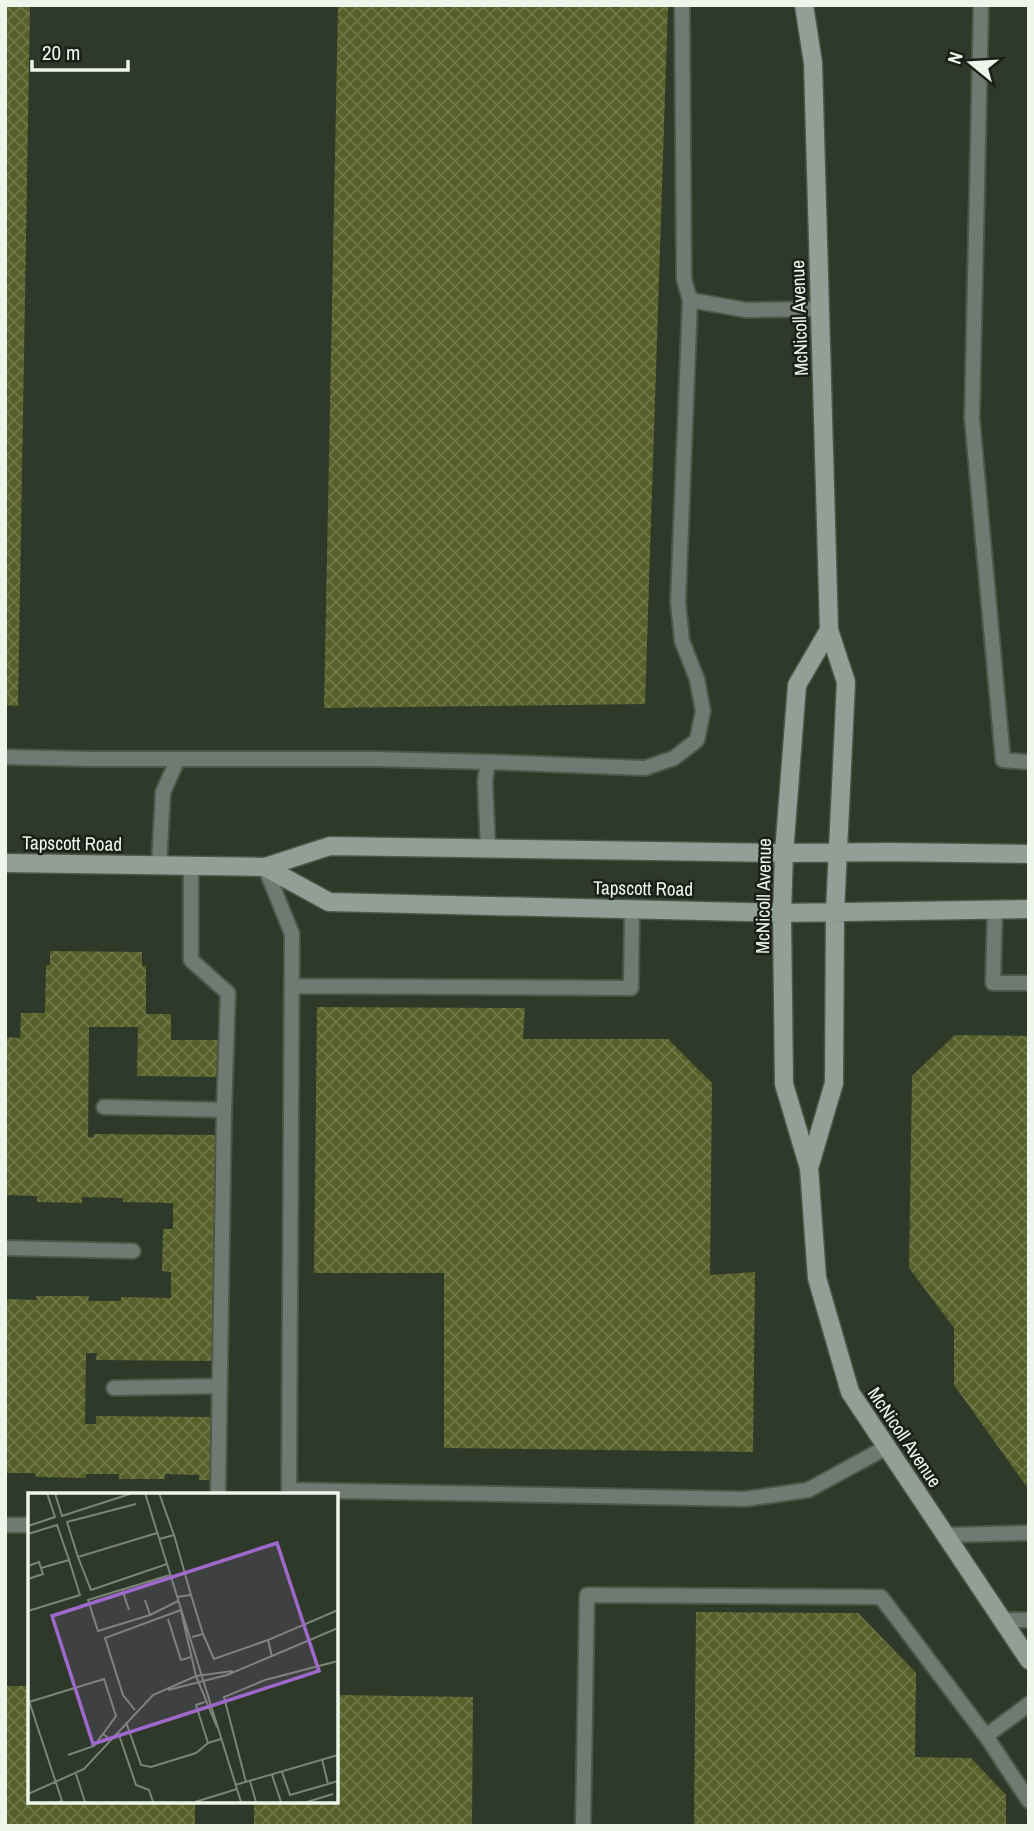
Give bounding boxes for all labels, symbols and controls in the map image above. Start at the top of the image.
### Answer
scale bar [32,28,128,72]
north arrow [936,28,1006,98]
text: 20 m [42,38,80,67]
text: N [941,48,969,67]
street label: McNicoll Avenue [784,260,814,376]
street label: Tapscott Road [22,829,122,857]
street label: McNicoll Avenue [749,838,777,954]
street label: Tapscott Road [593,874,693,902]
street label: McNicoll Avenue [862,1382,948,1492]
inset map [28,1493,338,1803]

